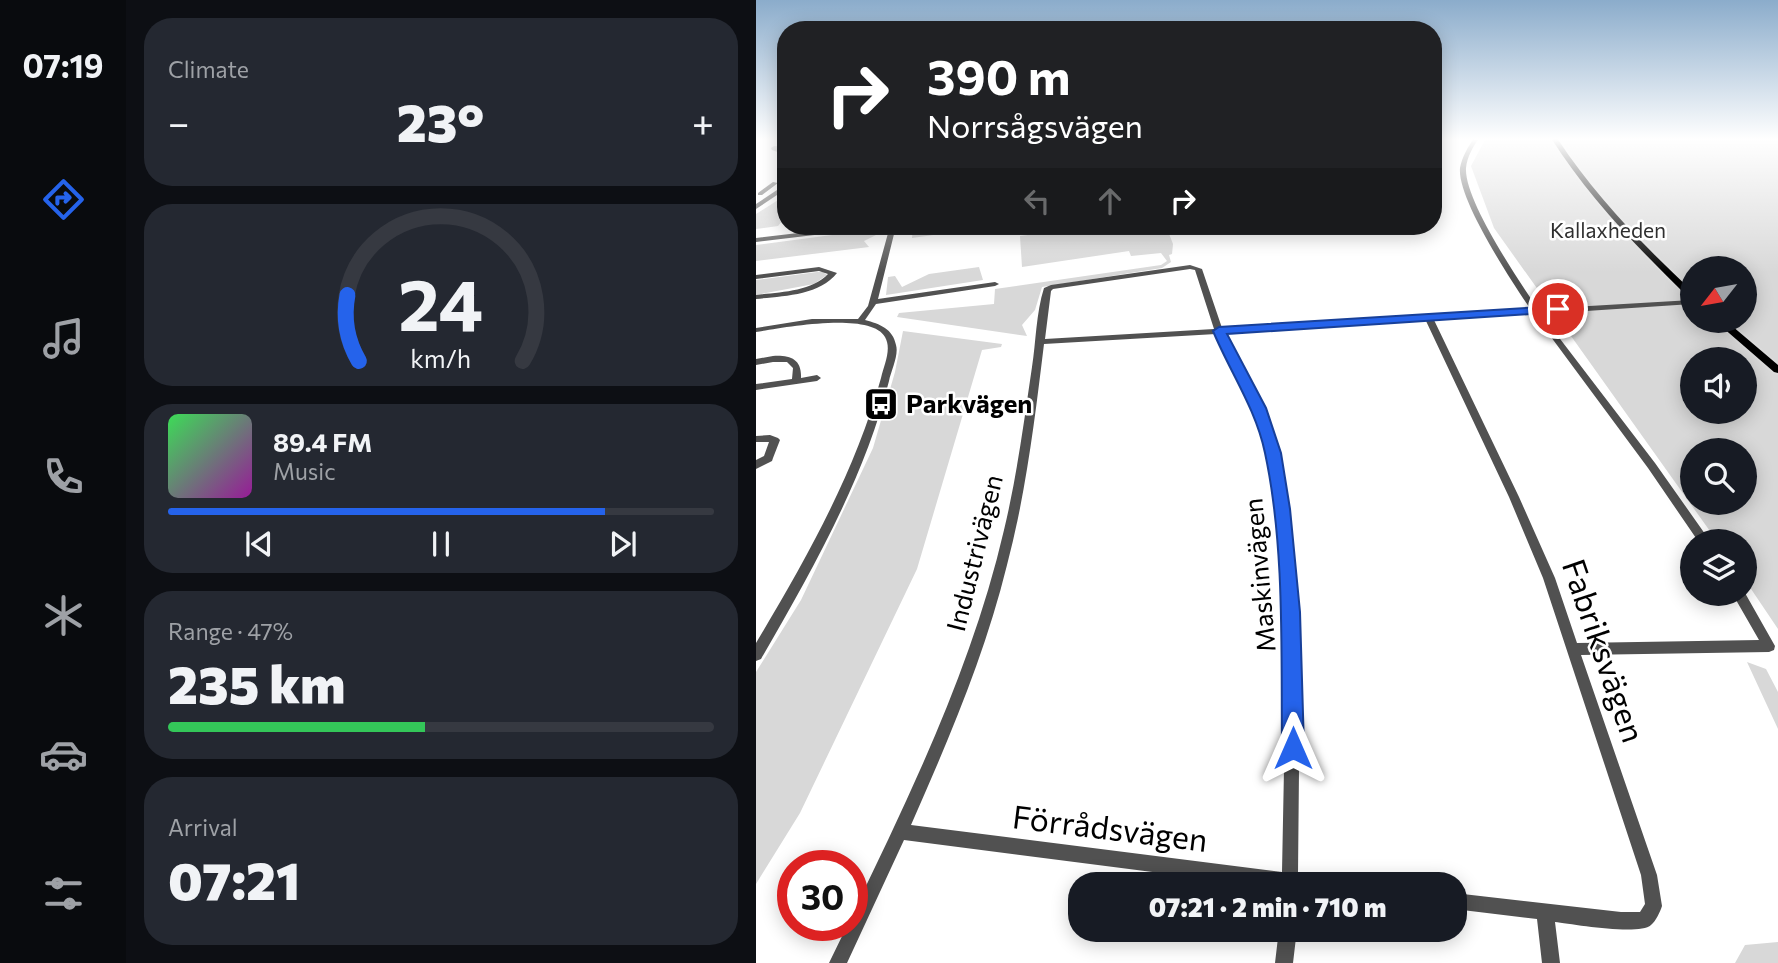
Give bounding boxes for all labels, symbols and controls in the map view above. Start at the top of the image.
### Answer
text: 07:19 [22,45,104,85]
text: 390 m [927,45,1070,105]
icon: right [812,49,903,140]
text: Climate [168,55,249,83]
text: 23° [397,89,484,153]
text: − [168,98,190,145]
text: + [692,98,714,145]
text: Norrsågsvägen [927,105,1143,145]
icon: directions [39,175,88,224]
icon: left [1018,182,1056,220]
icon: ahead [1091,182,1129,220]
icon: right [1164,182,1202,220]
park label: Kallaxheden [1550,217,1666,242]
north arrow [1680,256,1757,332]
map controls [1680,256,1757,606]
text: 24 [398,258,484,347]
pin [1528,279,1588,339]
icon: arrive [1539,290,1577,328]
icon: music [39,314,88,363]
text: km/h [411,343,471,373]
button: sound [1680,347,1757,424]
bus stop icon: Parkvägen [862,385,900,423]
place label: Parkvägen [906,387,1032,418]
text: 89.4 FM [273,426,372,457]
button: search [1680,438,1757,515]
icon: phone [39,452,88,501]
text: Music [273,457,336,485]
street label: Industrivägen [939,471,1008,634]
street label: Maskinvägen [1236,497,1281,653]
icon: previous [240,525,278,563]
icon: pause [422,525,460,563]
icon: next [604,525,642,563]
button: layers [1680,529,1757,606]
street label: Fabriksvägen [1555,554,1655,747]
icon: climate [39,591,88,640]
text: Range · 47% [168,617,293,645]
text: 235 km [168,651,345,715]
position arrow [1256,711,1330,785]
icon: car [39,730,88,779]
street label: Förrådsvägen [1010,795,1210,859]
text: Arrival [168,813,238,841]
text: 07:21 [168,847,300,911]
speed limit sign: 30 [777,850,868,941]
icon: filters [39,869,88,918]
text: 07:21 · 2 min · 710 m [1149,891,1386,922]

